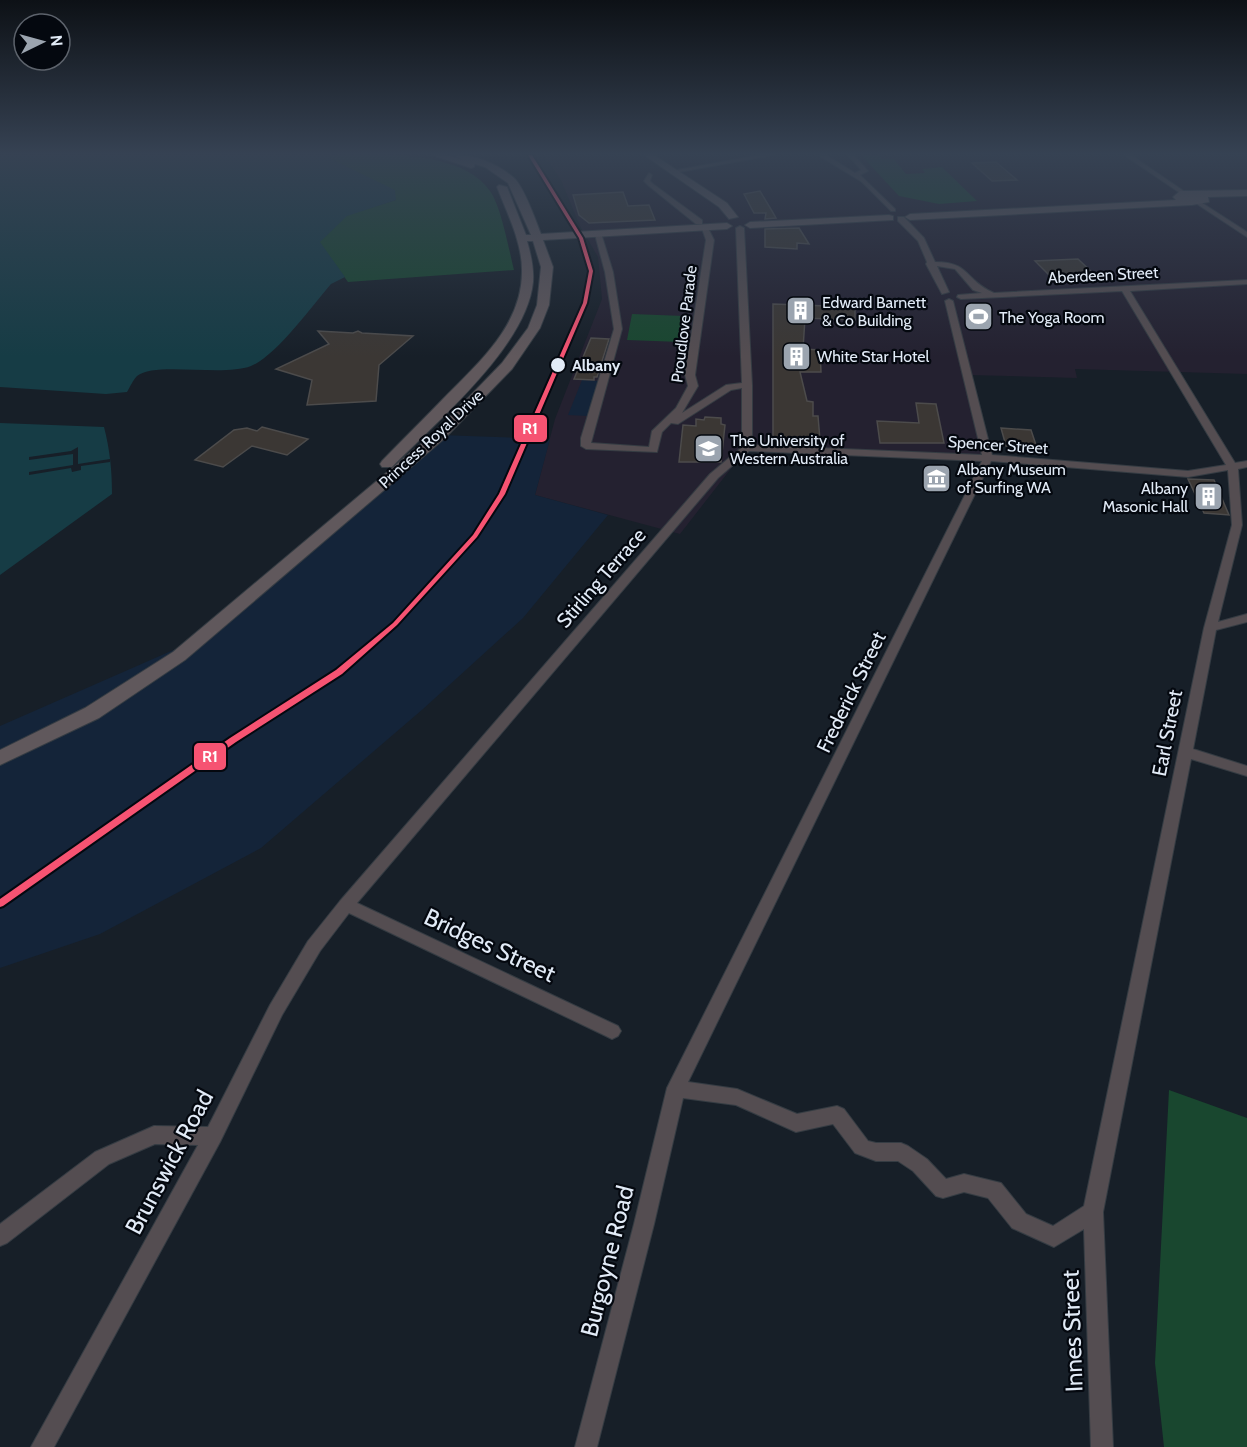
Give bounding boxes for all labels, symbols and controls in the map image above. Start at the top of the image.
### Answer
north arrow [12,12,72,72]
text: N [46,34,66,47]
street label: Aberdeen Street [1047,263,1159,287]
street label: Proudlove Parade [667,264,701,384]
place label: Edward Barnett & Co Building [822,293,927,330]
building icon: Edward Barnett & Co Building [785,295,817,327]
sports icon: The Yoga Room [962,301,994,333]
place label: The Yoga Room [999,308,1105,327]
building icon: White Star Hotel [780,340,812,372]
place label: White Star Hotel [817,347,929,366]
marker: Albany [549,356,567,374]
place label: Albany [572,356,621,375]
street label: Princess Royal Drive [375,386,487,492]
line badge: R1 [513,414,548,443]
text: R1 [522,419,538,438]
place label: The University of Western Australia [730,431,848,468]
street label: Spencer Street [947,432,1049,458]
school or university icon: The University of Western Australia [693,433,725,465]
place label: Albany Museum of Surfing WA [957,460,1066,497]
museum icon: Albany Museum of Surfing WA [920,462,952,494]
place label: Albany Masonic Hall [1102,479,1188,516]
building icon: Albany Masonic Hall [1193,481,1225,513]
street label: Stirling Terrace [551,523,651,633]
street label: Frederick Street [811,627,891,756]
street label: Earl Street [1147,687,1187,778]
line badge: R1 [193,742,227,771]
text: R1 [202,747,218,766]
street label: Bridges Street [420,902,560,988]
street label: Brunswick Road [119,1085,219,1239]
street label: Burgoyne Road [574,1183,640,1339]
street label: Innes Street [1055,1270,1089,1392]

